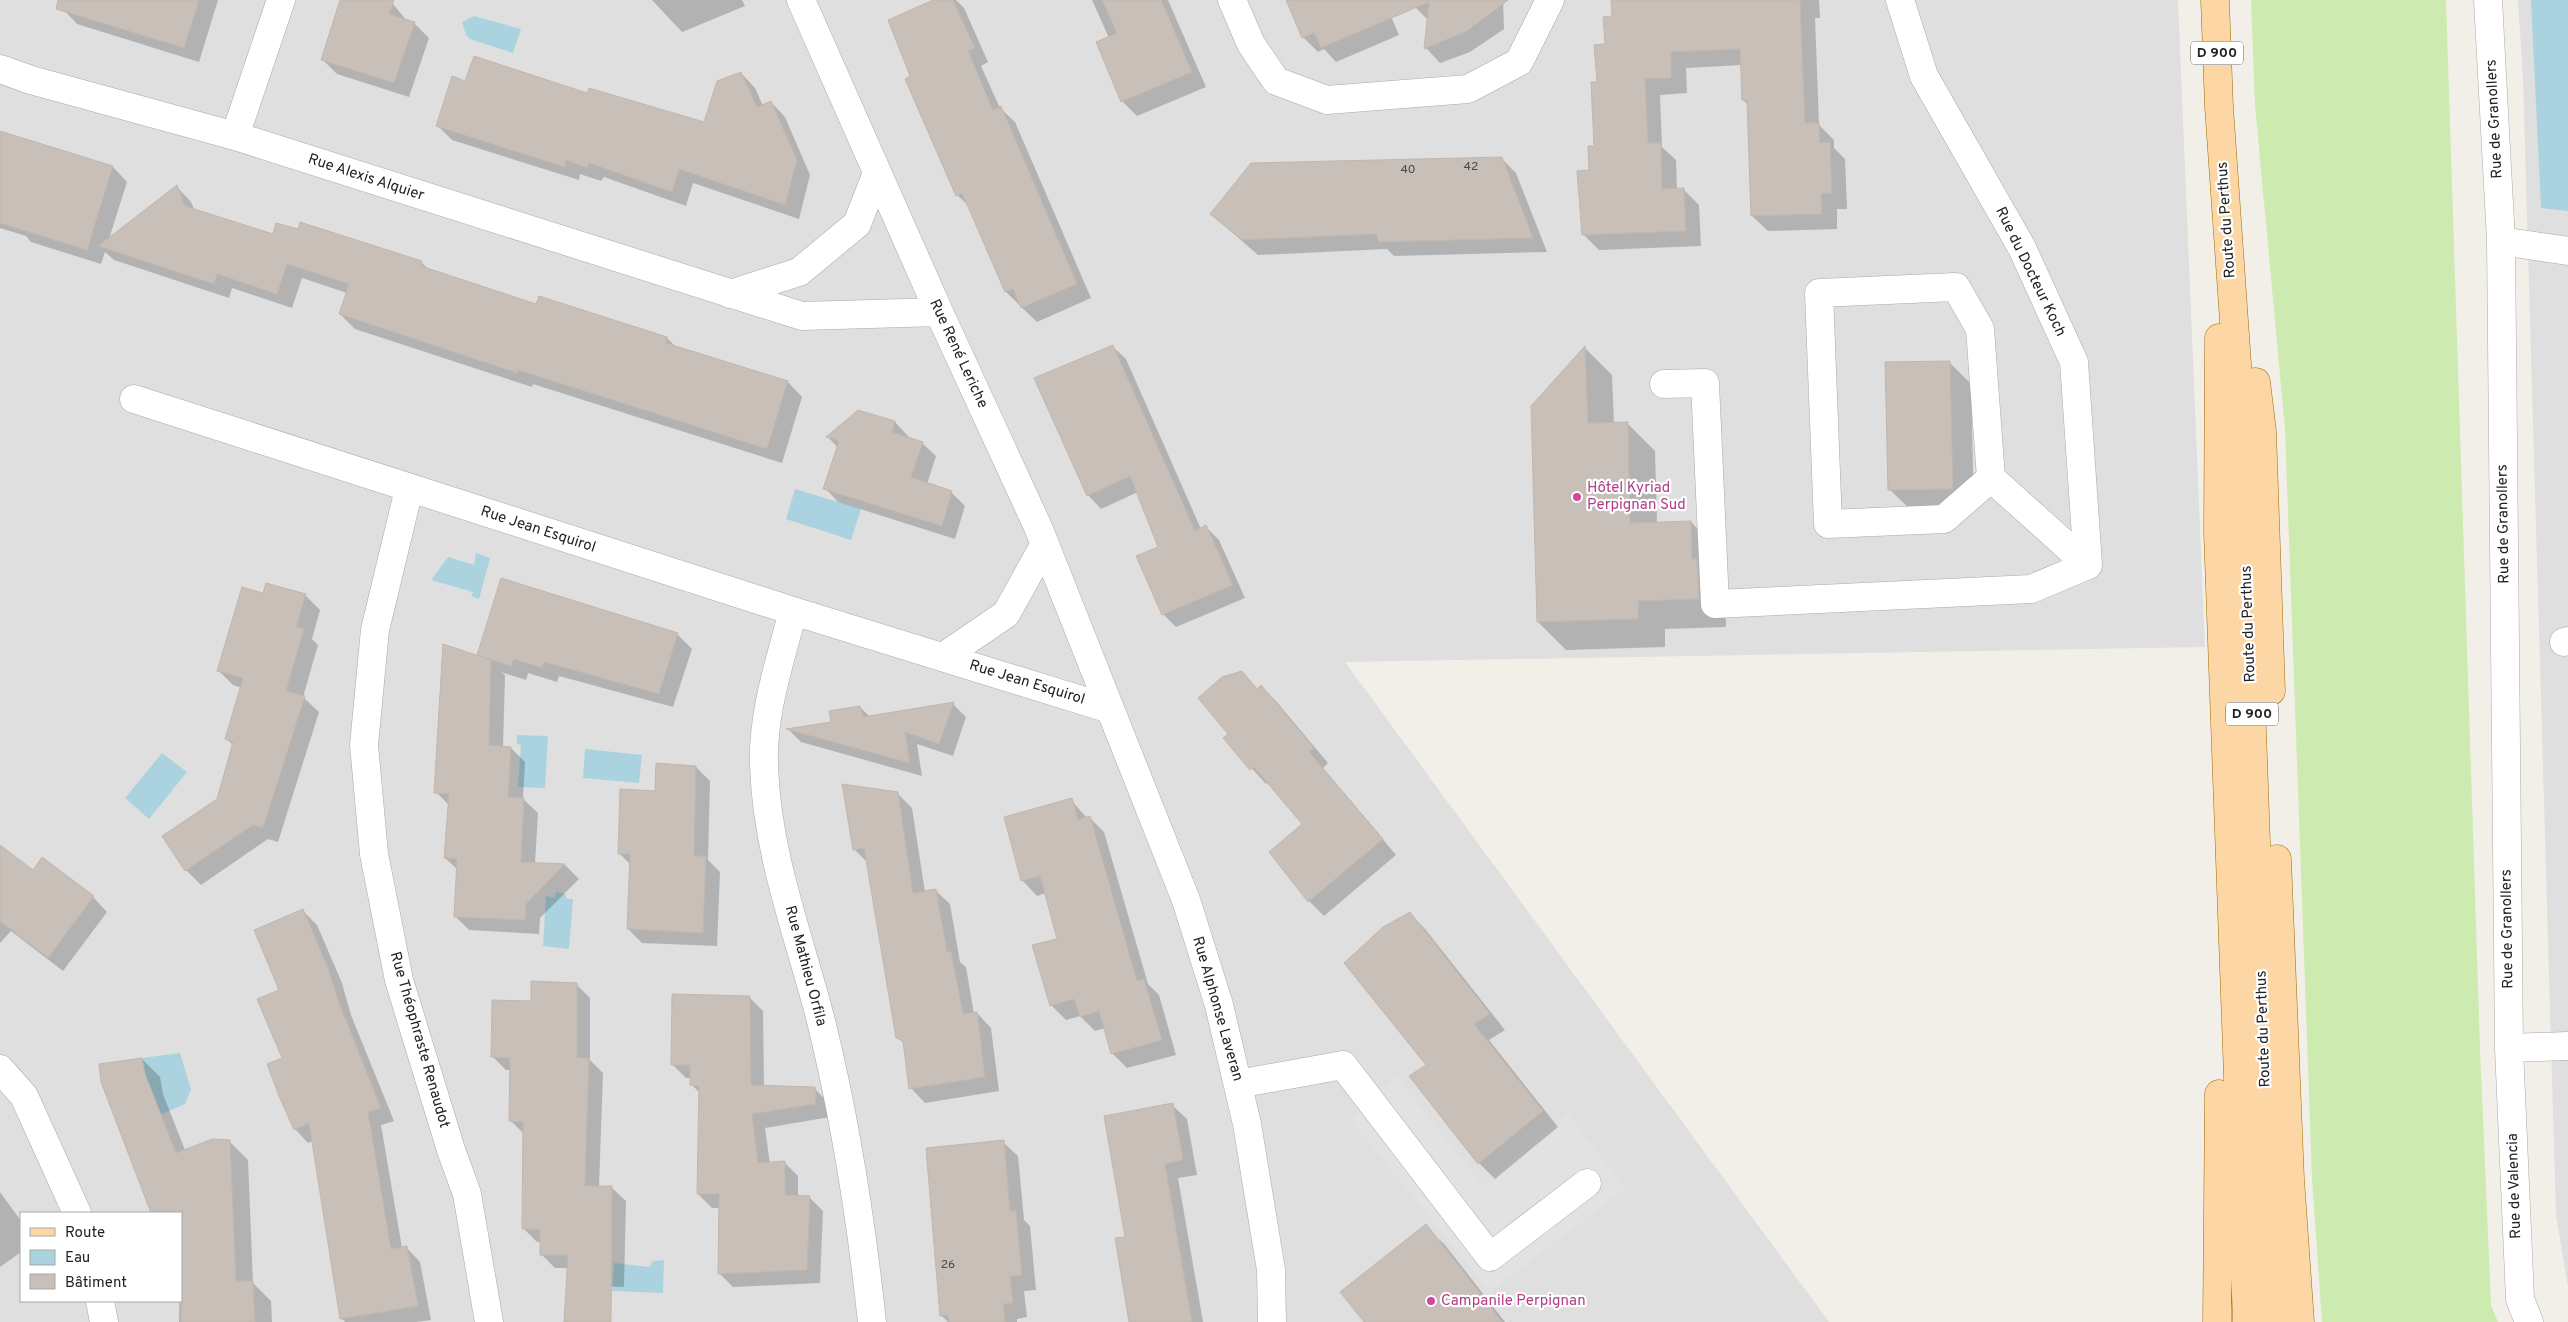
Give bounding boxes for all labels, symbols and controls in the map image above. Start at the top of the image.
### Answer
road number: D 900 [2191,42,2243,64]
street label: Rue de Granollers [2482,59,2508,179]
street label: Rue Alexis Alquier [305,150,427,206]
house number: 42 [1464,159,1478,175]
street label: Route du Perthus [2213,161,2241,279]
house number: 40 [1400,162,1416,178]
street label: Rue du Docteur Koch [1990,204,2070,340]
street label: Rue René Leriche [924,296,992,412]
street label: Rue de Granollers [2493,464,2515,584]
place label: Hôtel Kyriad Perpignan Sud [1587,479,1686,515]
marker: Hôtel Kyriad Perpignan Sud [1571,491,1583,503]
street label: Rue Jean Esquirol [478,502,598,558]
street label: Route du Perthus [2237,565,2261,683]
street label: Rue Jean Esquirol [967,656,1087,710]
road number: D 900 [2226,702,2278,726]
street label: Rue de Granollers [2497,869,2519,989]
street label: Rue Mathieu Orfila [780,904,830,1028]
street label: Rue Alphonse Laveran [1187,934,1247,1084]
street label: Rue Théophraste Renaudot [385,950,453,1130]
street label: Route du Perthus [2252,970,2276,1088]
street label: Rue de Valencia [2504,1133,2526,1239]
legend [20,1212,182,1302]
text: Route [65,1224,105,1243]
text: Eau [65,1249,90,1268]
house number: 26 [941,1257,955,1273]
text: Bâtiment [65,1274,127,1293]
place label: Campanile Perpignan [1441,1292,1586,1311]
marker: Campanile Perpignan [1425,1295,1437,1307]

